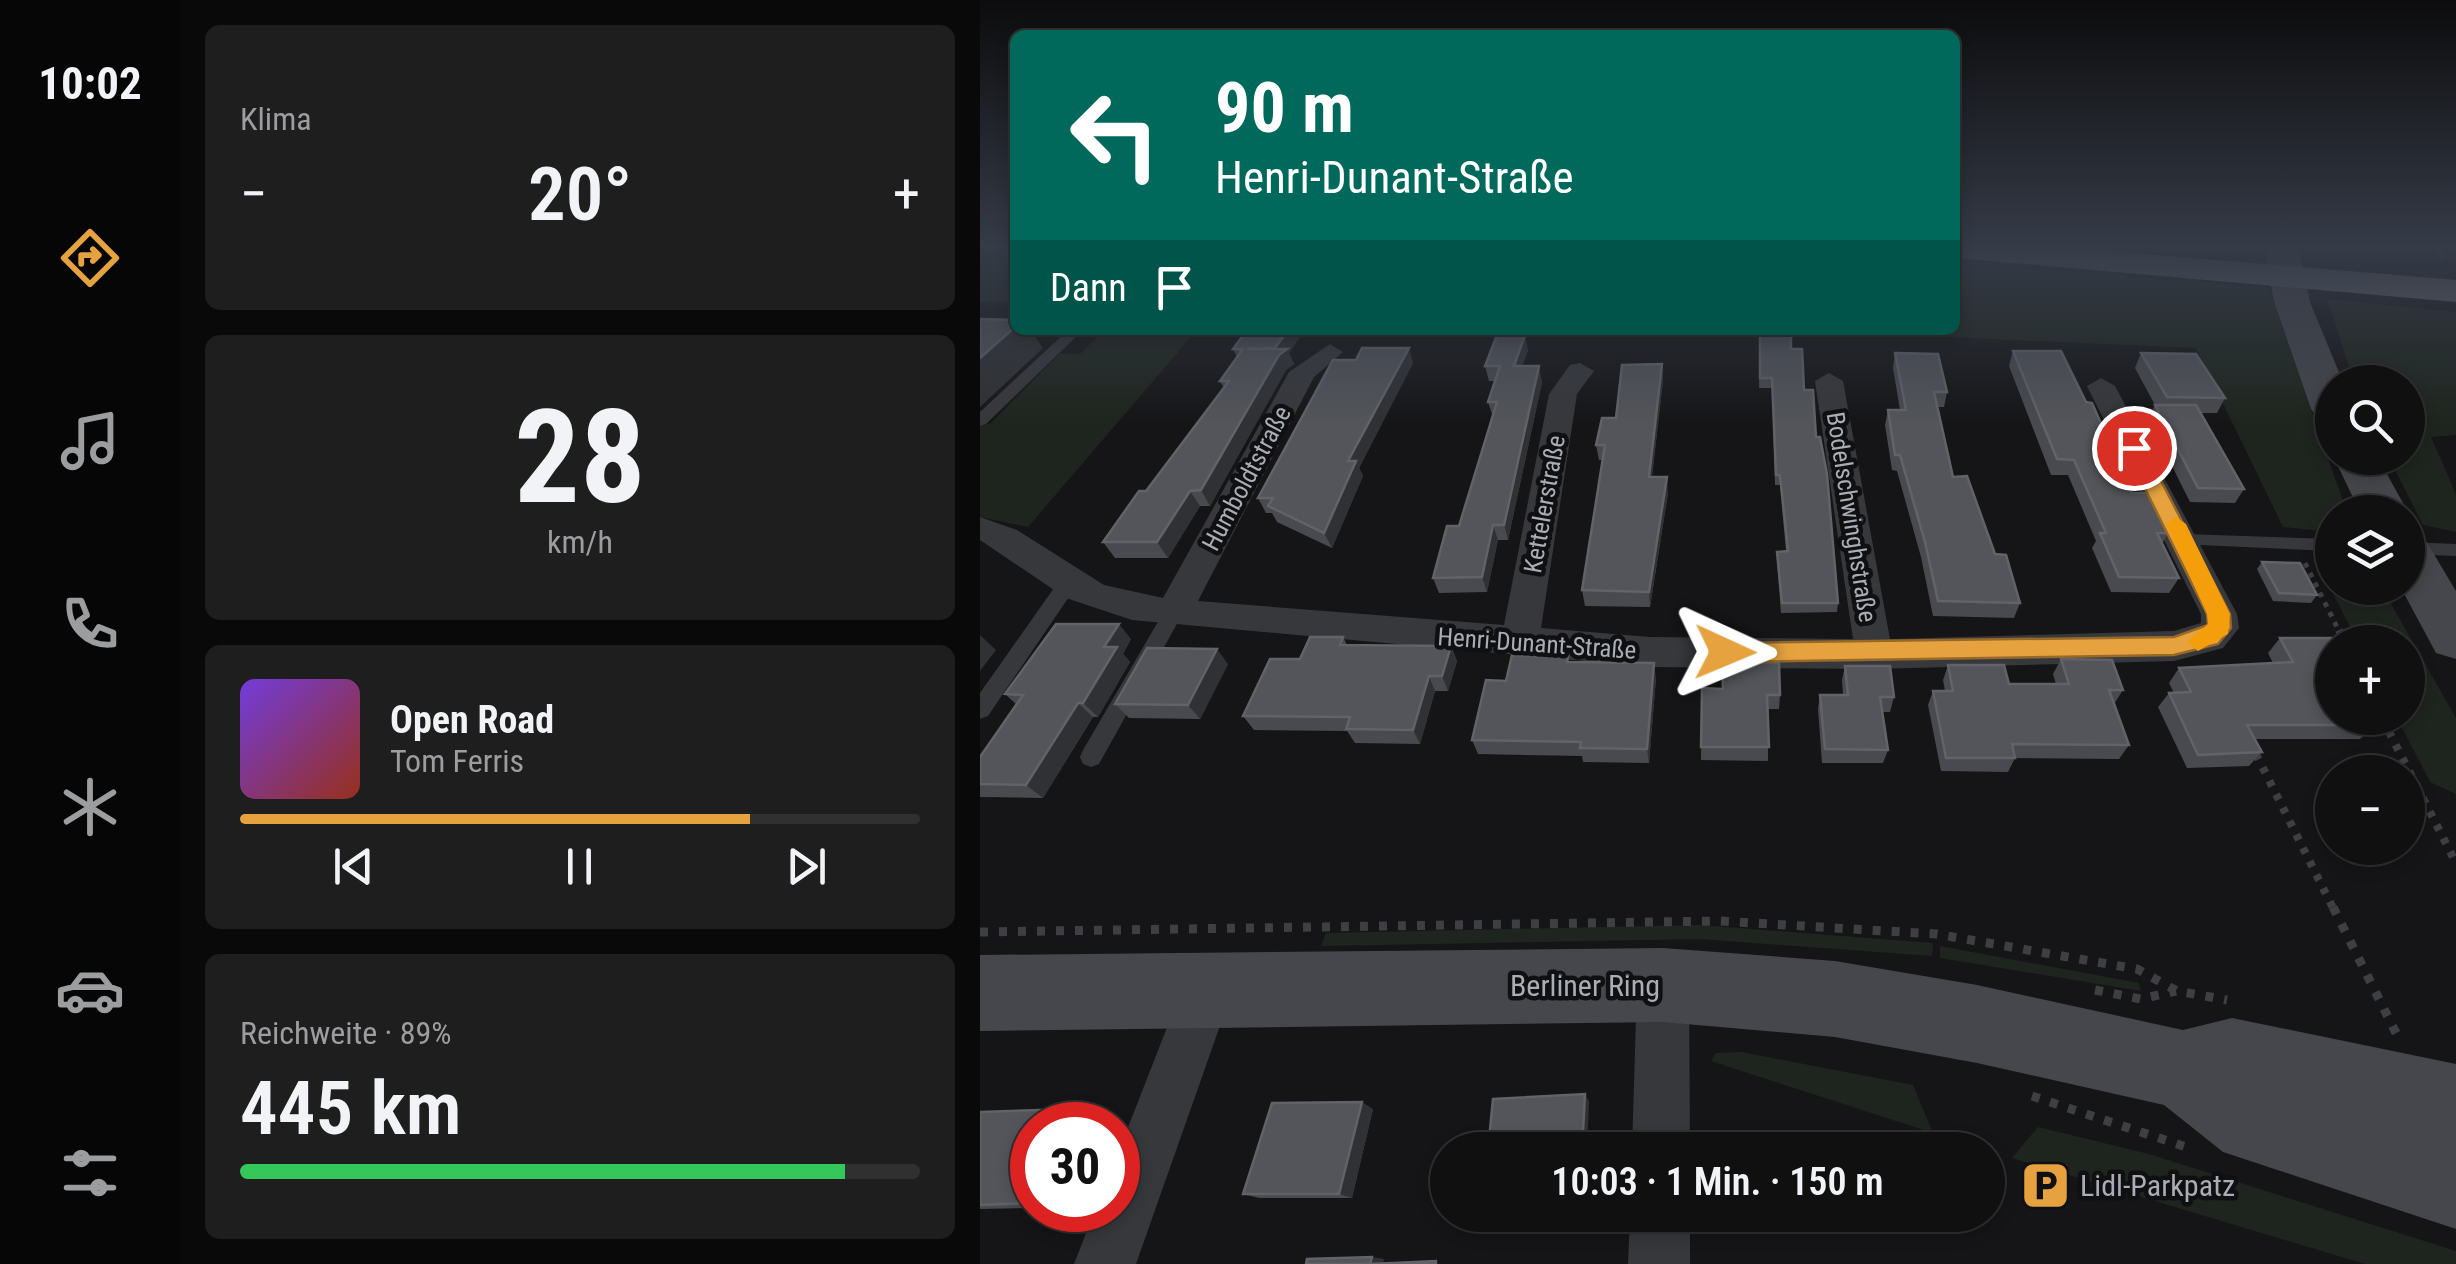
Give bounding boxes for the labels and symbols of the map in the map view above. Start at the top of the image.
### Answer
street label: Humboldtstraße [1196,401,1297,555]
pin [2092,406,2177,491]
street label: Bodelschwinghstraße [1821,410,1882,624]
street label: Kettelerstraße [1518,433,1571,575]
position arrow [1673,600,1777,704]
street label: Henri-Dunant-Straße [1437,622,1637,665]
street label: Berliner Ring [1510,968,1660,1003]
speed limit sign: 30 [1010,1102,1140,1232]
parking icon: Lidl-Parkpatz [2019,1160,2071,1212]
place label: Lidl-Parkpatz [2080,1168,2235,1203]

